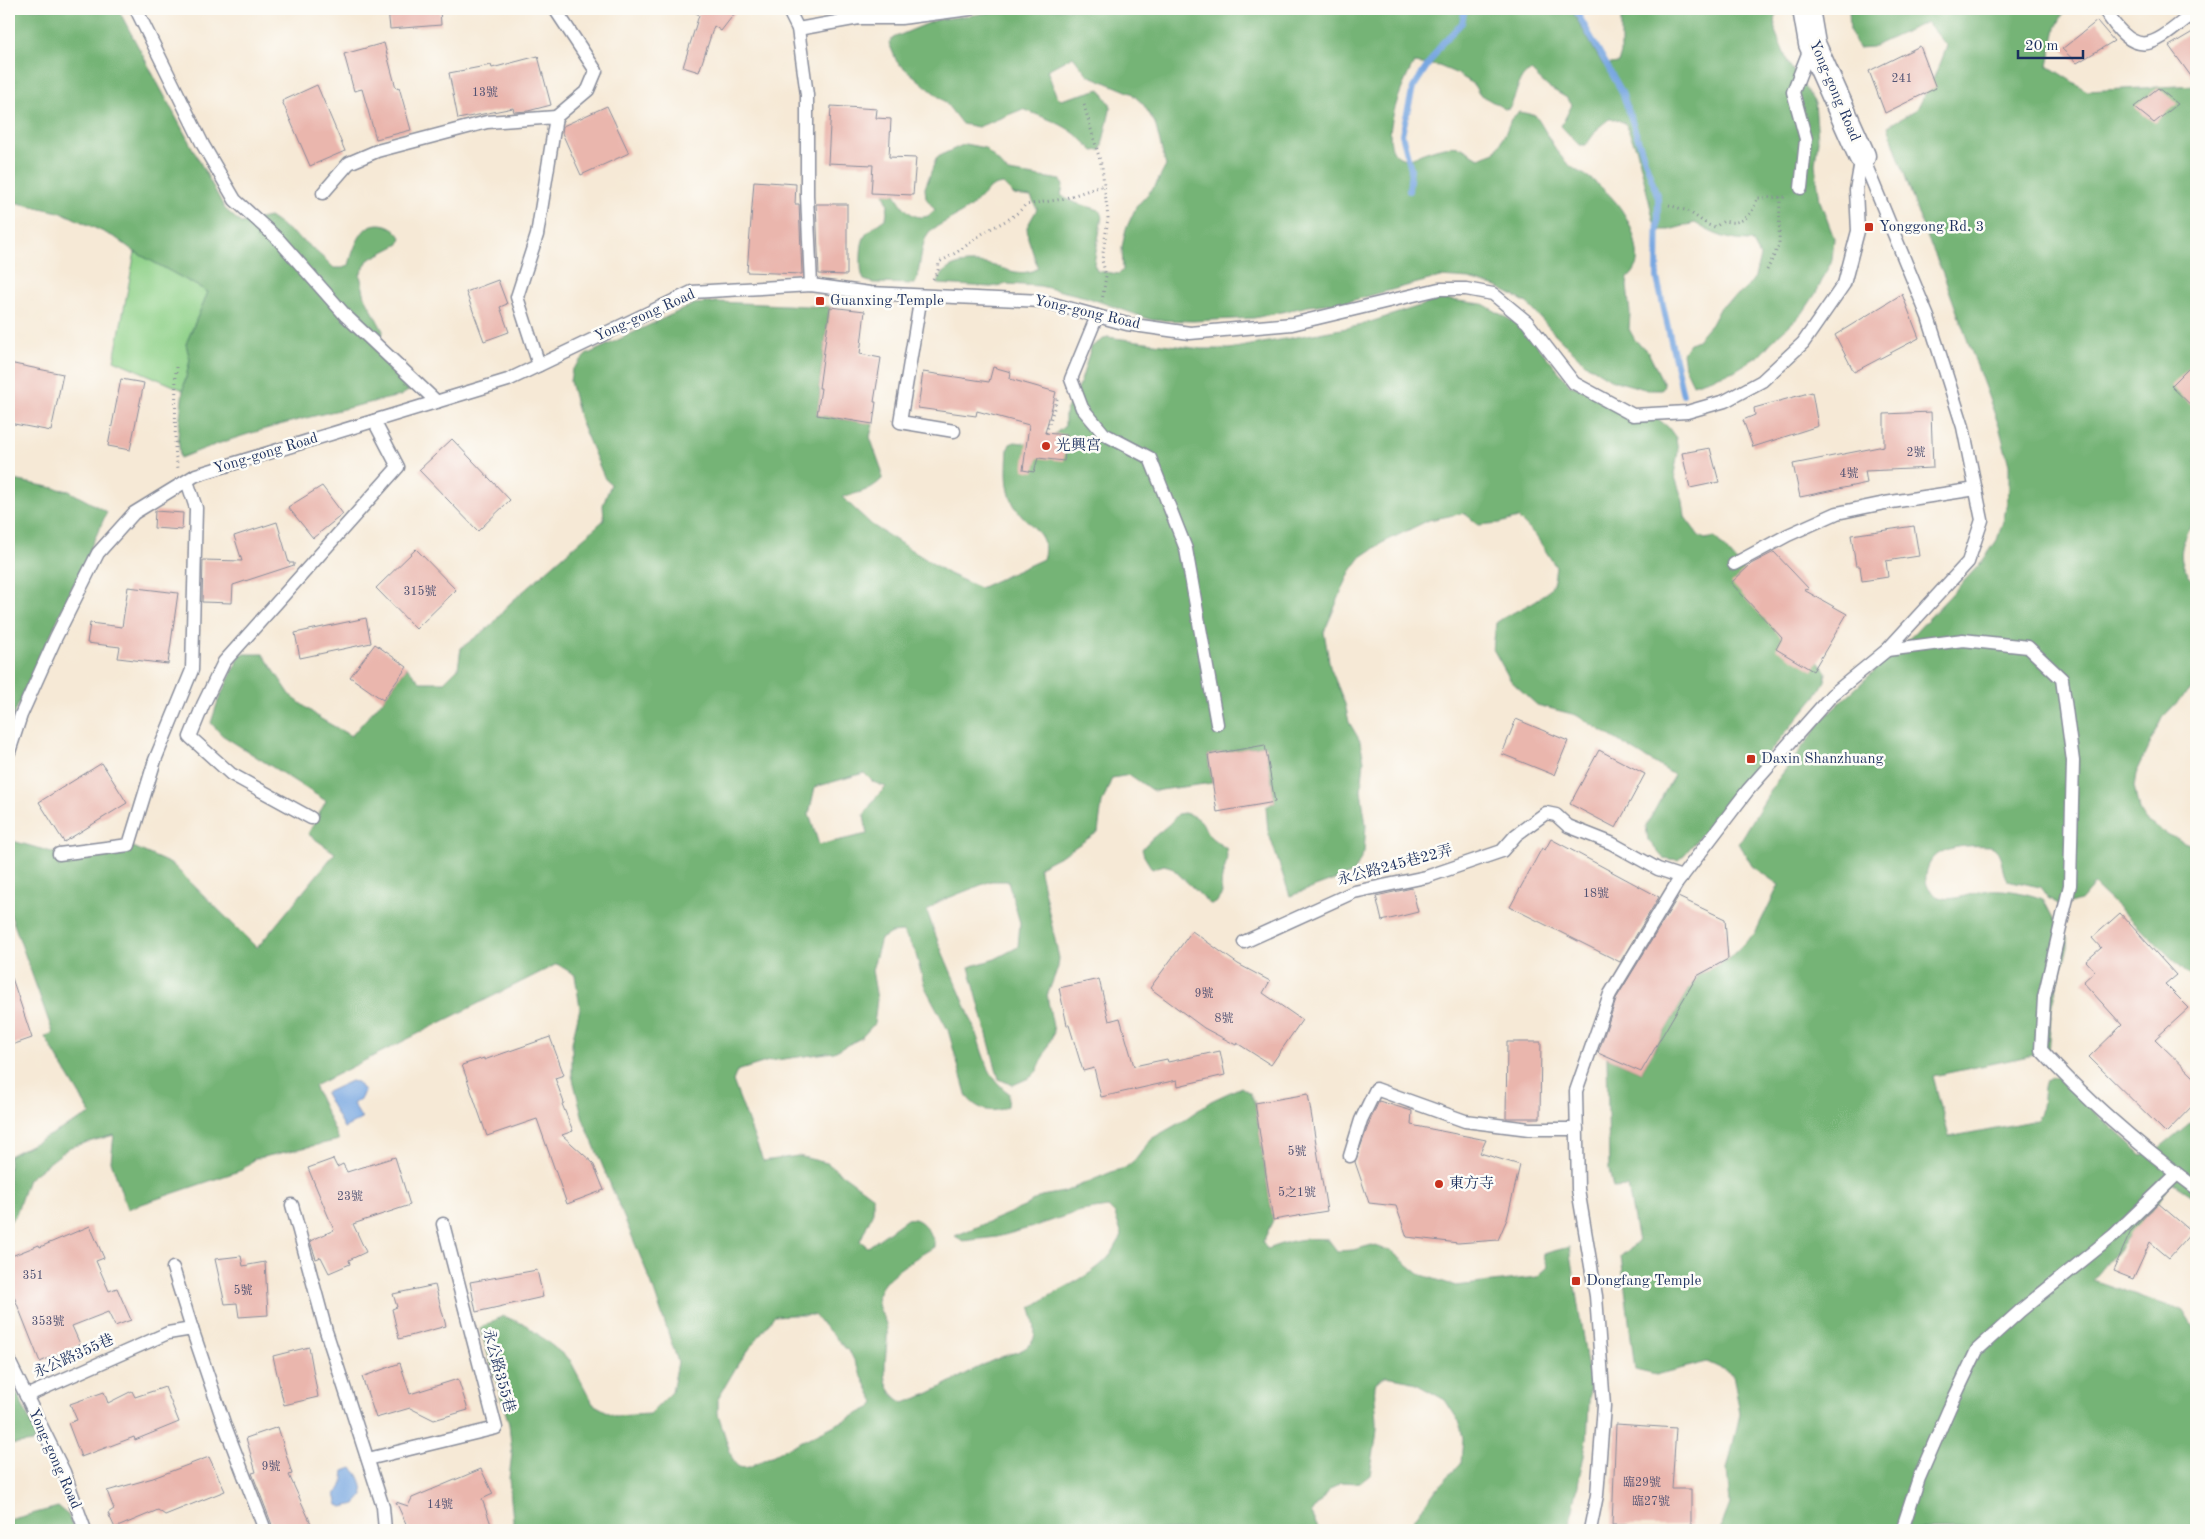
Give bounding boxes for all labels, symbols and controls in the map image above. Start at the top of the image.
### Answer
scale bar [2018,28,2082,60]
street label: Yong-gong Road [1806,38,1862,144]
text: 20 m [2025,39,2059,54]
house number: 241 [1892,73,1912,85]
house number: 13號 [472,85,498,99]
place label: Yonggong Rd. 3 [1879,220,1984,235]
marker: Yonggong Rd. 3 [1863,221,1875,233]
street label: Yong-gong Road [592,287,698,345]
street label: Yong-gong Road [1032,293,1142,333]
place label: Guanxing Temple [830,294,944,309]
marker: Guanxing Temple [814,295,826,307]
street label: Yong-gong Road [212,431,320,477]
place label: 光興宮 [1056,437,1101,454]
marker: 光興宮 [1040,440,1052,452]
house number: 2號 [1907,445,1925,459]
house number: 4號 [1840,466,1858,480]
house number: 315號 [404,584,436,598]
place label: Daxin Shanzhuang [1761,752,1884,767]
marker: Daxin Shanzhuang [1745,753,1757,765]
street label: 永公路245巷22弄 [1335,841,1454,889]
house number: 18號 [1583,886,1609,900]
house number: 9號 [1195,986,1213,1000]
house number: 8號 [1215,1011,1233,1025]
house number: 5號 [1288,1144,1306,1158]
place label: 東方寺 [1449,1175,1494,1192]
marker: 東方寺 [1433,1178,1445,1190]
house number: 5之1號 [1278,1185,1316,1199]
house number: 23號 [337,1189,363,1203]
house number: 351 [23,1269,43,1282]
place label: Dongfang Temple [1586,1274,1701,1289]
marker: Dongfang Temple [1570,1275,1582,1287]
house number: 5號 [234,1283,252,1297]
house number: 353號 [32,1314,64,1328]
street label: 永公路355巷 [480,1327,518,1415]
street label: 永公路355巷 [31,1331,116,1381]
street label: Yong-gong Road [25,1406,83,1512]
house number: 9號 [262,1459,280,1473]
house number: 臨29號 [1623,1475,1661,1489]
house number: 臨27號 [1632,1494,1670,1508]
house number: 14號 [427,1497,453,1511]

